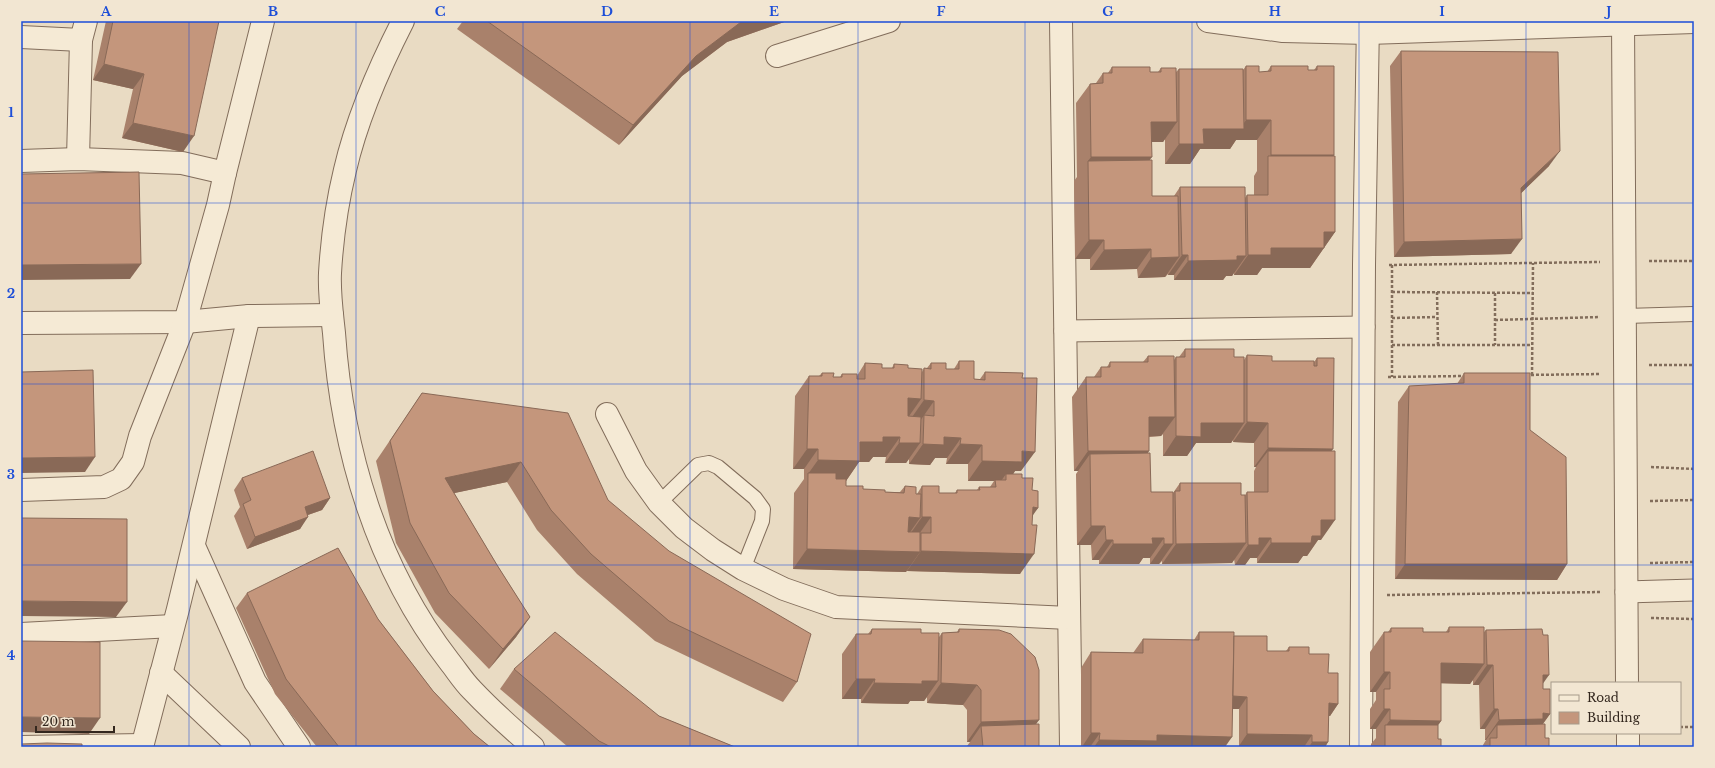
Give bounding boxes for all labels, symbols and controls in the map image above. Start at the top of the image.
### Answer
text: A [100,3,112,20]
text: B [268,3,278,20]
text: C [435,3,446,20]
text: D [601,3,613,20]
text: E [769,3,779,20]
text: F [937,3,946,20]
text: G [1102,3,1114,20]
text: H [1269,3,1281,20]
text: I [1439,3,1445,20]
text: J [1603,3,1612,20]
text: 1 [8,104,14,121]
text: 2 [7,285,15,302]
text: 3 [7,466,15,483]
text: 4 [7,647,16,664]
legend [1551,682,1681,734]
text: Road [1587,690,1619,705]
scale bar [36,708,114,734]
text: Building [1587,710,1641,725]
text: 20 m [42,714,74,729]

